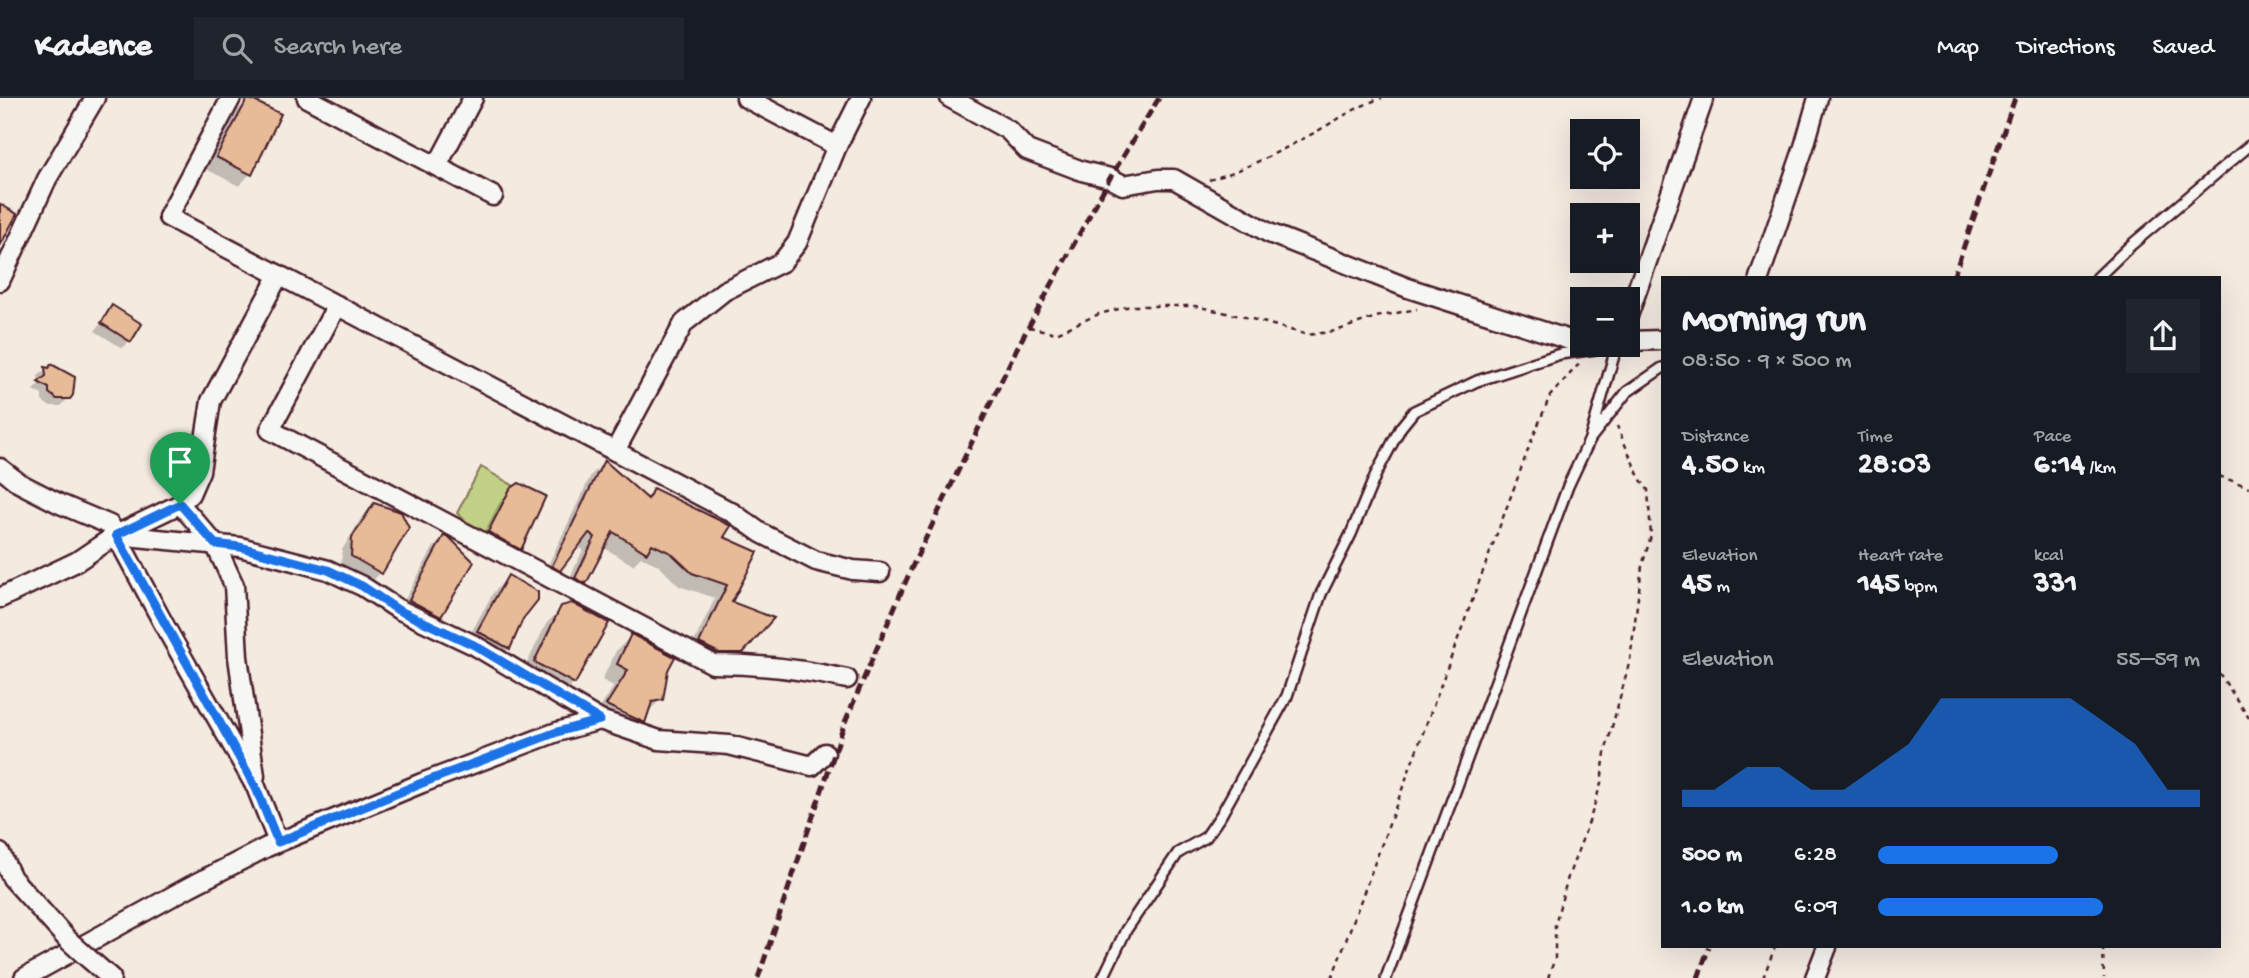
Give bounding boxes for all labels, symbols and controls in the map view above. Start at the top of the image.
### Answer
search box [194,17,684,80]
text: Kadence [35,29,152,67]
icon: search [218,29,256,67]
text: Search here [274,33,402,64]
text: Map [1937,34,1979,63]
text: Directions [2017,34,2115,63]
text: Saved [2153,34,2214,63]
map controls [1570,119,1640,357]
button: locate [1570,119,1640,189]
button: + [1570,203,1640,273]
button: − [1570,287,1640,357]
button: share [2126,299,2200,373]
text: Morning run [1682,300,1866,344]
text: 08:50 · 9 × 500 m [1682,348,1852,375]
text: Distance [1682,426,1749,449]
text: Time [1858,426,1893,449]
text: Pace [2034,426,2071,449]
pin [150,432,210,504]
icon: arrive [161,443,199,481]
text: 4.50 [1682,449,1738,484]
text: 28:03 [1858,449,1931,484]
text: 6:14 [2034,449,2085,484]
text: km [1738,457,1765,480]
text: /km [2085,457,2116,480]
text: Elevation [1682,545,1758,568]
text: Heart rate [1858,545,1943,568]
text: kcal [2034,545,2064,568]
text: 45 [1682,568,1712,603]
text: 145 [1858,568,1900,603]
text: 331 [2034,568,2077,603]
text: m [1712,576,1730,599]
text: bpm [1900,576,1937,599]
text: Elevation [1682,647,1773,674]
text: 55–59 m [2116,647,2200,674]
text: 500 m [1682,842,1742,869]
text: 6:28 [1794,842,1837,869]
text: 1.0 km [1682,894,1744,921]
text: 6:09 [1794,894,1837,921]

